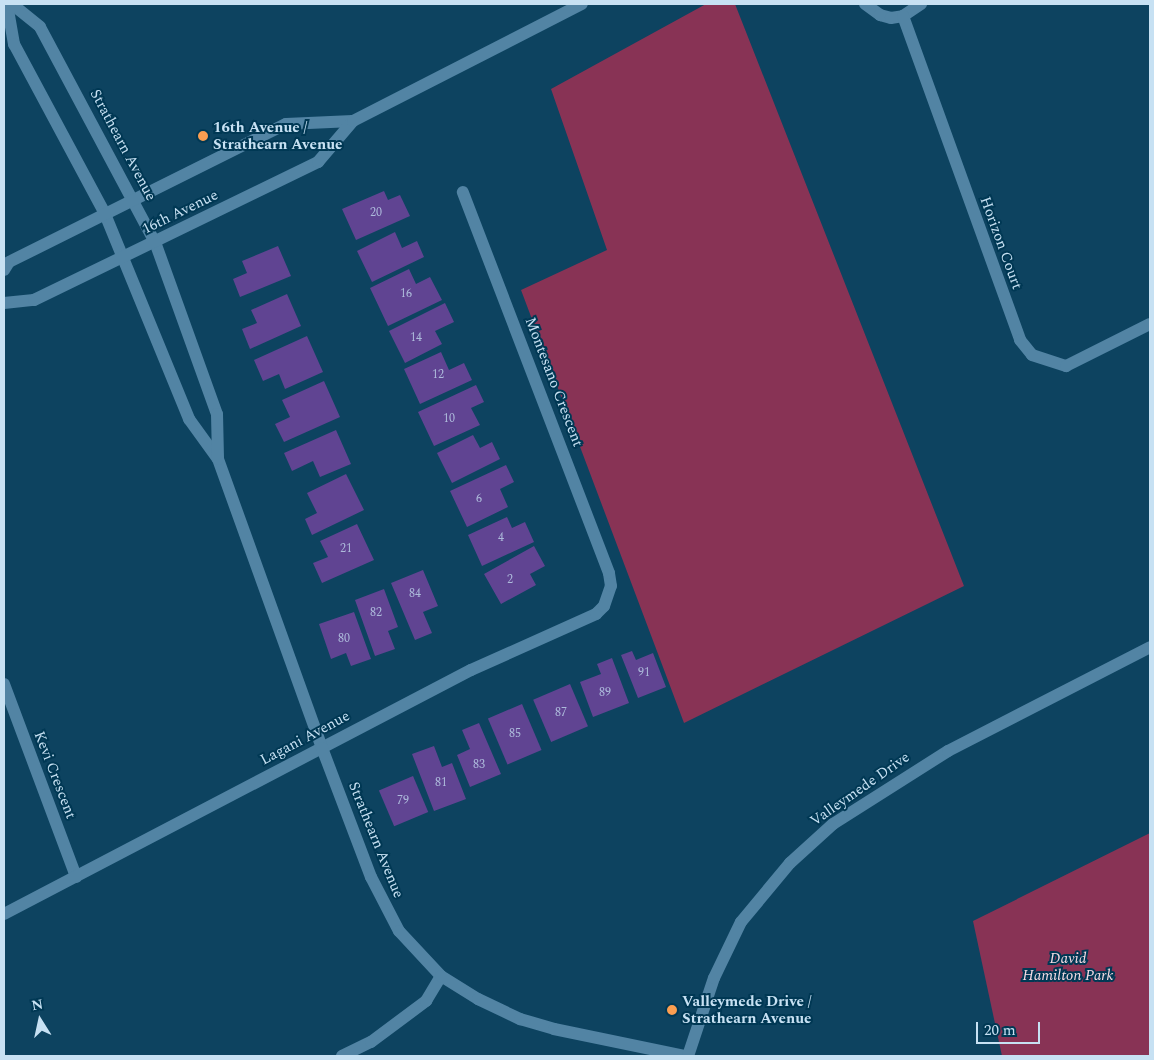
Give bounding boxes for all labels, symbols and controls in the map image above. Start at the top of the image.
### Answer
street label: Strathearn Avenue [86,86,160,204]
place label: 16th Avenue / Strathearn Avenue [213,118,342,153]
marker: 16th Avenue / Strathearn Avenue [197,130,209,142]
street label: 16th Avenue [139,186,221,238]
street label: Horizon Court [976,194,1026,292]
house number: 20 [370,206,382,220]
house number: 16 [400,287,412,301]
street label: Montesano Crescent [521,315,587,449]
house number: 14 [410,331,422,345]
house number: 12 [432,368,444,382]
house number: 10 [443,412,455,426]
house number: 6 [476,492,482,506]
house number: 4 [498,531,504,545]
house number: 21 [340,542,352,556]
house number: 2 [507,573,513,587]
house number: 84 [409,587,421,601]
house number: 82 [370,606,382,620]
house number: 80 [338,632,350,646]
house number: 91 [638,666,650,680]
house number: 89 [599,686,611,700]
house number: 87 [555,706,567,720]
street label: Lagani Avenue [257,707,353,769]
house number: 85 [509,727,521,741]
street label: Kevi Crescent [30,729,80,821]
street label: Valleymede Drive [807,748,913,830]
house number: 83 [473,758,485,772]
house number: 81 [435,776,447,790]
street label: Strathearn Avenue [344,779,408,901]
house number: 79 [397,794,409,808]
park label: David Hamilton Park [1022,949,1114,984]
place label: Valleymede Drive / Strathearn Avenue [682,992,811,1027]
text: N [30,993,45,1016]
north arrow [15,995,65,1045]
marker: Valleymede Drive / Strathearn Avenue [666,1004,678,1016]
scale bar [979,1012,1043,1044]
text: 20 m [984,1019,1016,1042]

